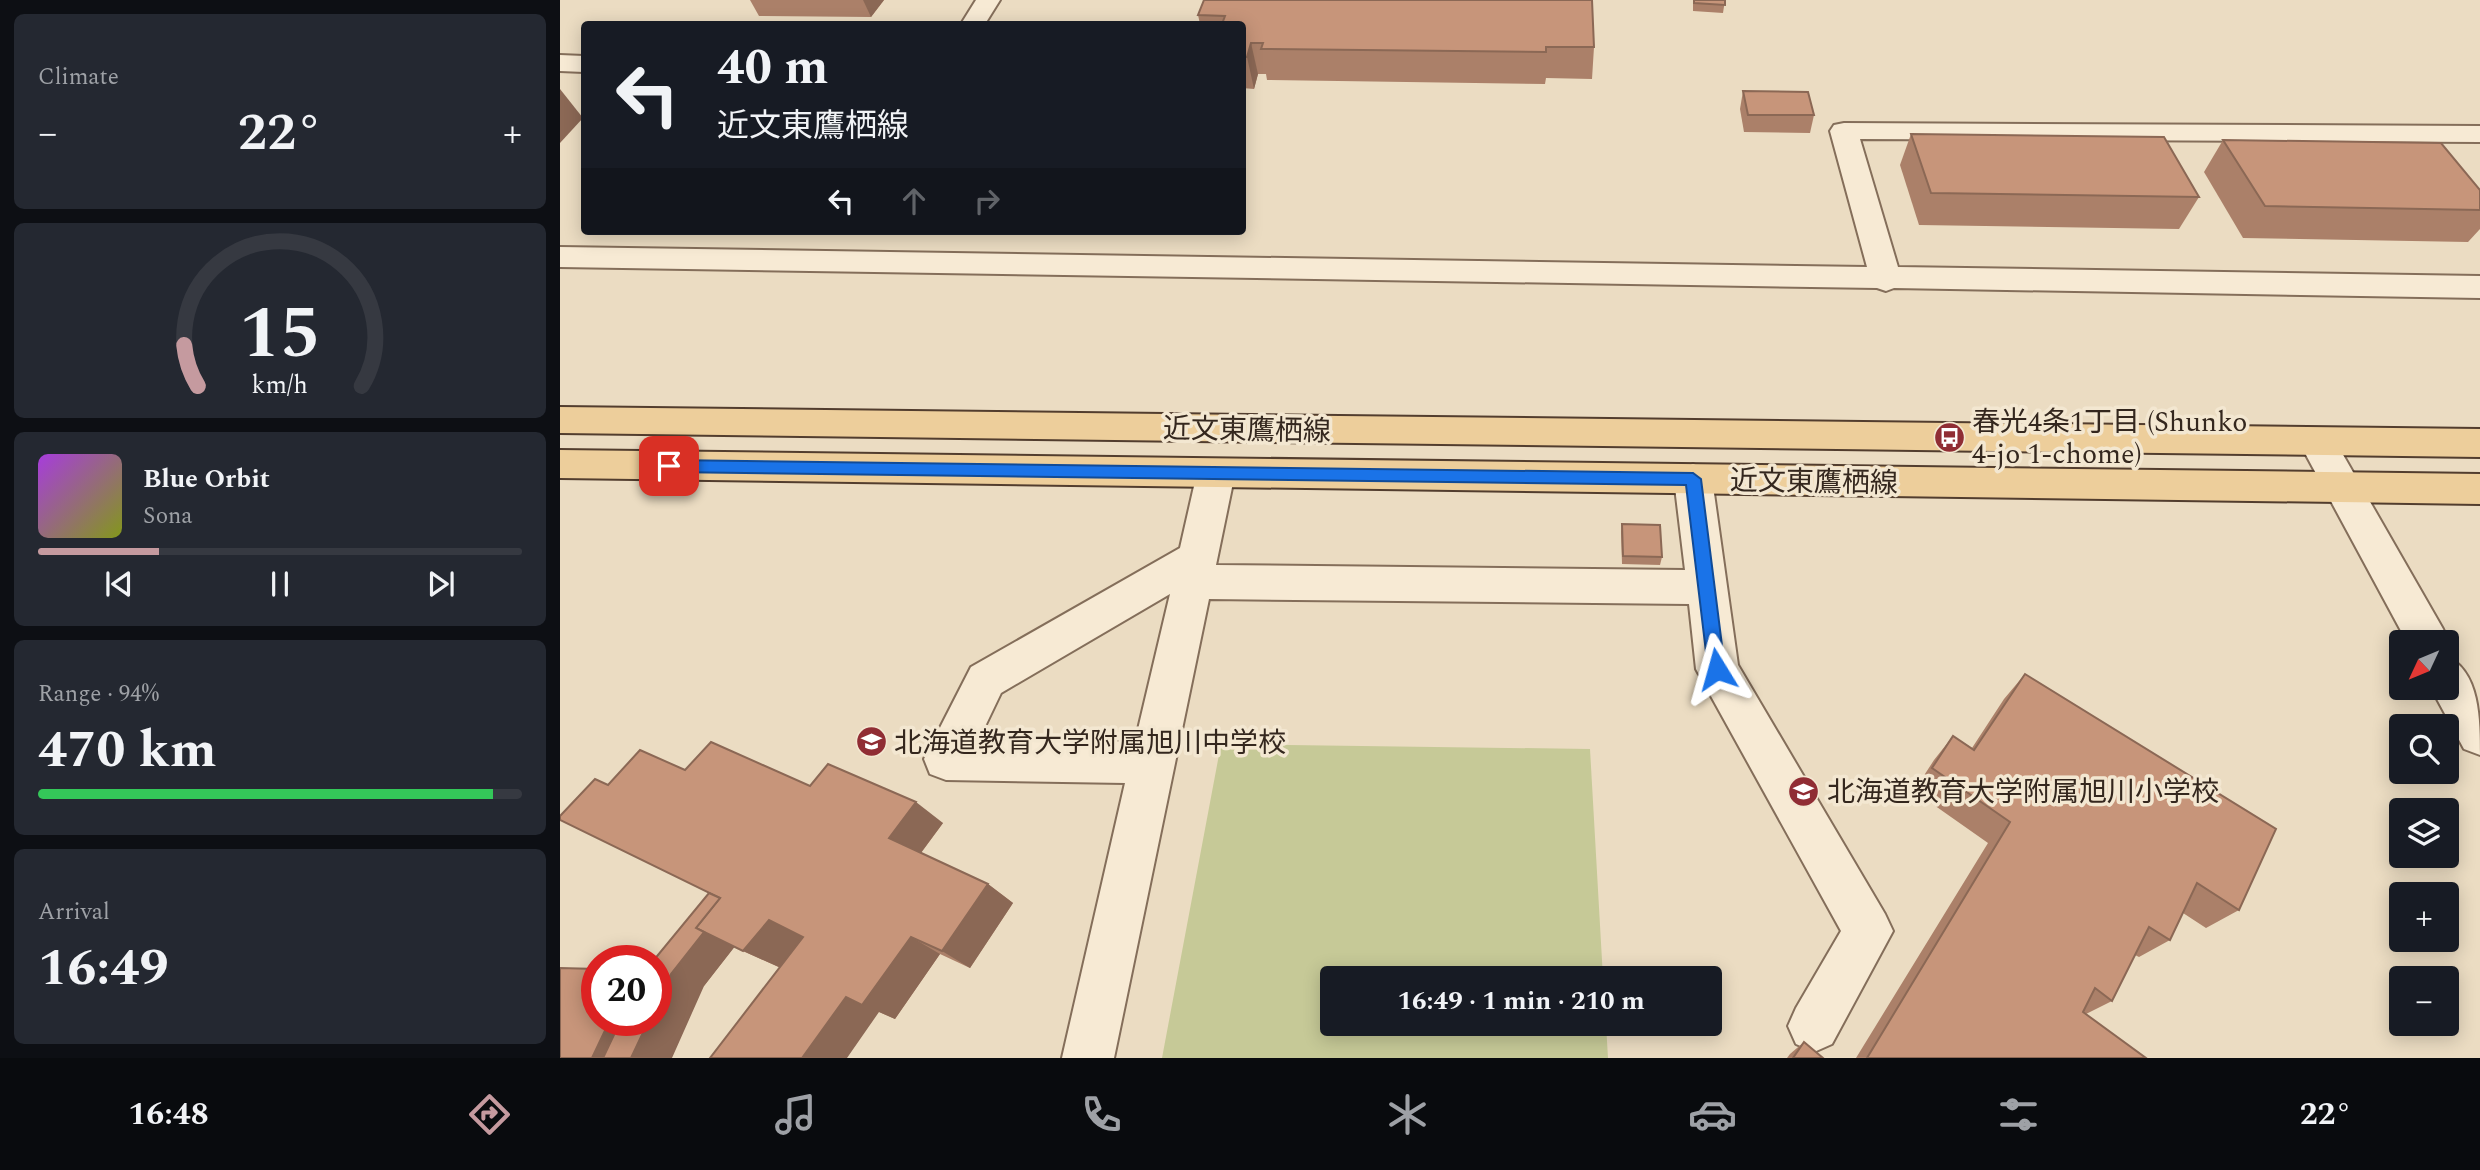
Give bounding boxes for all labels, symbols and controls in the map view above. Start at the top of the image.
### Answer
text: 40 m [717,31,828,106]
icon: left [602,49,693,140]
text: Climate [38,60,119,95]
text: 22° [238,94,322,173]
text: 近文東鷹栖線 [717,102,909,151]
text: − [38,105,57,163]
text: + [503,105,522,163]
icon: left [822,182,860,220]
icon: ahead [895,182,933,220]
icon: right [968,182,1006,220]
text: 15 [239,280,321,391]
text: km/h [252,367,308,405]
place label: 春光4条1丁目 (Shunko 4-jo 1-chome) [1972,401,2247,476]
street label: 近文東鷹栖線 [1163,408,1331,453]
bus stop icon: 春光4条1丁目 (Shunko 4-jo 1-chome) [1932,420,1966,454]
pin [639,436,699,496]
icon: arrive [650,447,688,485]
text: Blue Orbit [143,459,270,499]
street label: 近文東鷹栖線 [1730,460,1898,505]
text: Sona [143,499,193,534]
icon: previous [100,565,138,603]
icon: pause [261,565,299,603]
icon: next [422,565,460,603]
north arrow [2389,630,2459,700]
map controls [2389,630,2459,1036]
position arrow [1680,632,1754,706]
text: Range · 94% [38,677,159,712]
text: 470 km [38,711,217,790]
button: search [2389,714,2459,784]
place label: 北海道教育大学附属旭川中学校 [894,722,1286,765]
school or university icon: 北海道教育大学附属旭川中学校 [854,725,888,759]
place label: 北海道教育大学附属旭川小学校 [1827,771,2219,814]
school or university icon: 北海道教育大学附属旭川小学校 [1787,774,1821,808]
button: layers [2389,798,2459,868]
button: + [2389,882,2459,952]
text: Arrival [38,895,110,930]
text: 16:49 [38,929,169,1008]
speed limit sign: 20 [581,945,672,1036]
button: − [2389,966,2459,1036]
text: 16:49 · 1 min · 210 m [1397,981,1645,1021]
text: 16:48 [128,1090,209,1139]
icon: directions [465,1090,514,1139]
icon: music [771,1090,820,1139]
icon: phone [1077,1090,1126,1139]
icon: climate [1383,1090,1432,1139]
icon: car [1688,1090,1737,1139]
icon: filters [1994,1090,2043,1139]
text: 22° [2300,1090,2352,1139]

